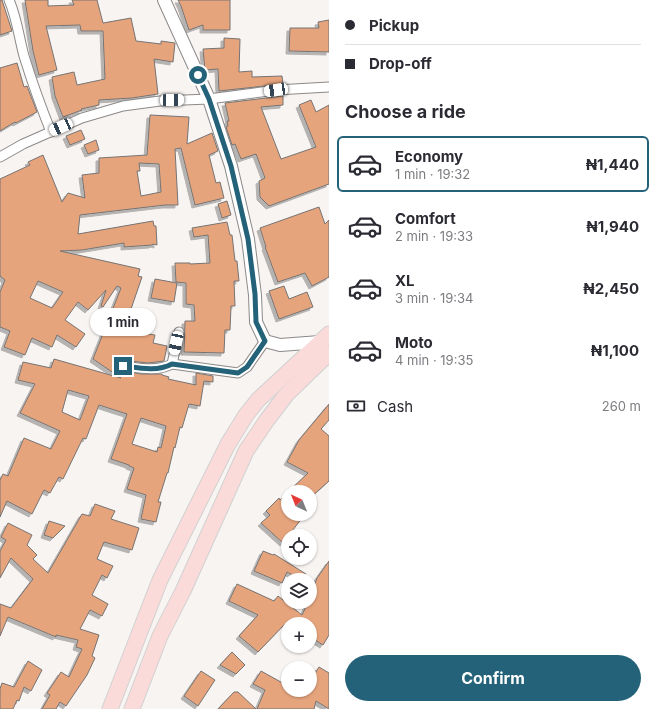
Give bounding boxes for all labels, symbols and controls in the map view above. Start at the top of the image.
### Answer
text: Pickup [369,16,419,35]
text: Drop-off [369,54,432,73]
route start [189,66,207,84]
car [263,82,289,98]
car [160,94,184,106]
text: Choose a ride [345,101,466,122]
car [48,117,74,137]
icon: car [347,146,383,182]
text: Economy [395,147,463,166]
text: ₦1,440 [586,155,639,174]
text: 1 min · 19:32 [395,166,470,182]
icon: car [347,208,383,244]
text: Comfort [395,209,456,228]
text: ₦1,940 [586,217,639,236]
text: 2 min · 19:33 [395,228,473,244]
icon: car [347,270,383,306]
text: XL [395,271,415,290]
text: ₦2,450 [583,279,639,298]
text: 3 min · 19:34 [395,290,473,306]
callout: 1 min [90,308,156,336]
text: 1 min [107,314,139,330]
car [168,330,184,356]
icon: car [347,332,383,368]
text: Moto [395,333,433,352]
text: ₦1,100 [591,341,639,360]
text: 4 min · 19:35 [395,352,473,368]
route end [114,357,132,375]
icon: cash [345,395,367,417]
text: Cash [377,397,413,416]
text: 260 m [602,398,641,414]
north arrow [281,485,317,521]
map controls [281,485,317,697]
button: locate [281,529,317,565]
button: layers [281,573,317,609]
button: + [281,617,317,653]
button: Confirm [345,655,641,701]
button: − [281,661,317,697]

